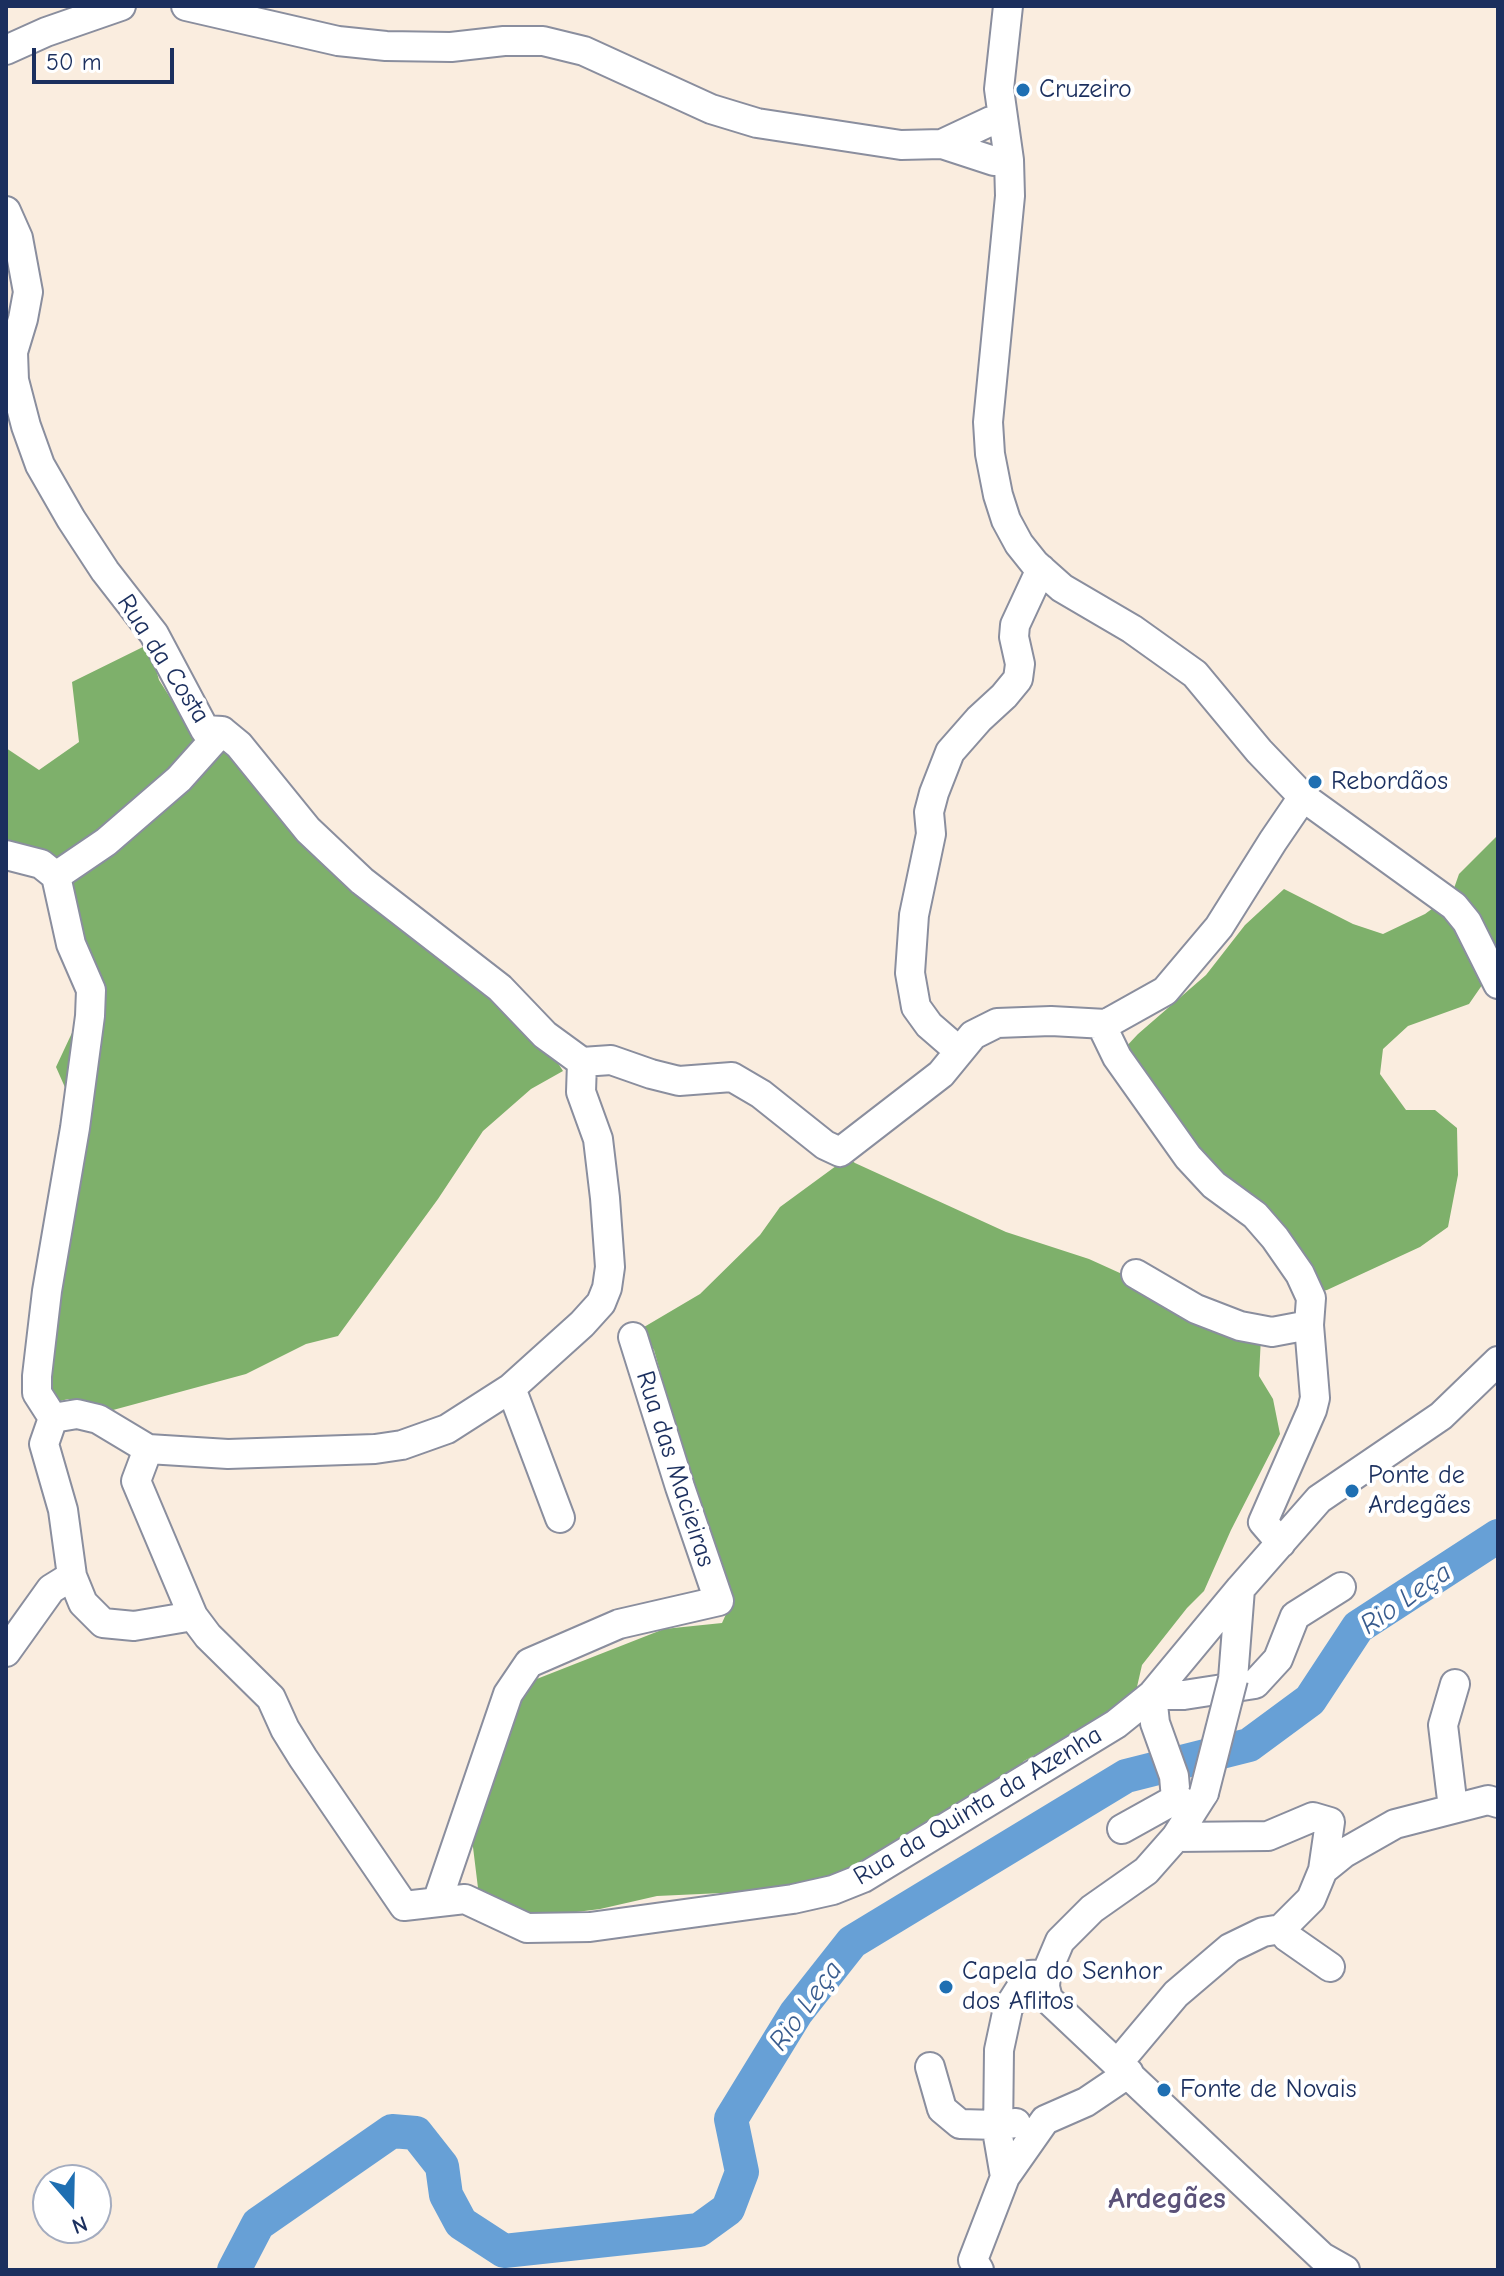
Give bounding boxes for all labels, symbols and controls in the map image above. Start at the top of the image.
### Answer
scale bar [36,32,178,82]
text: 50 m [46,48,102,76]
place label: Cruzeiro [1039,74,1132,106]
marker: Cruzeiro [1014,81,1032,99]
street label: Rua da Costa [110,589,216,729]
place label: Rebordãos [1331,766,1448,798]
marker: Rebordãos [1306,773,1324,791]
street label: Rua das Macieiras [629,1367,721,1571]
place label: Ponte de Ardegães [1368,1460,1470,1522]
marker: Ponte de Ardegães [1343,1482,1361,1500]
water label: Rio Leça [1354,1556,1458,1642]
street label: Rua da Quinta da Azenha [848,1720,1108,1892]
water label: Rio Leça [762,1954,850,2058]
place label: Capela do Senhor dos Aflitos [962,1956,1162,2018]
marker: Capela do Senhor dos Aflitos [937,1978,955,1996]
place label: Fonte de Novais [1180,2074,1357,2106]
marker: Fonte de Novais [1155,2081,1173,2099]
north arrow [32,2164,112,2244]
district label: Ardegães [1108,2182,1226,2218]
text: N [68,2210,91,2239]

